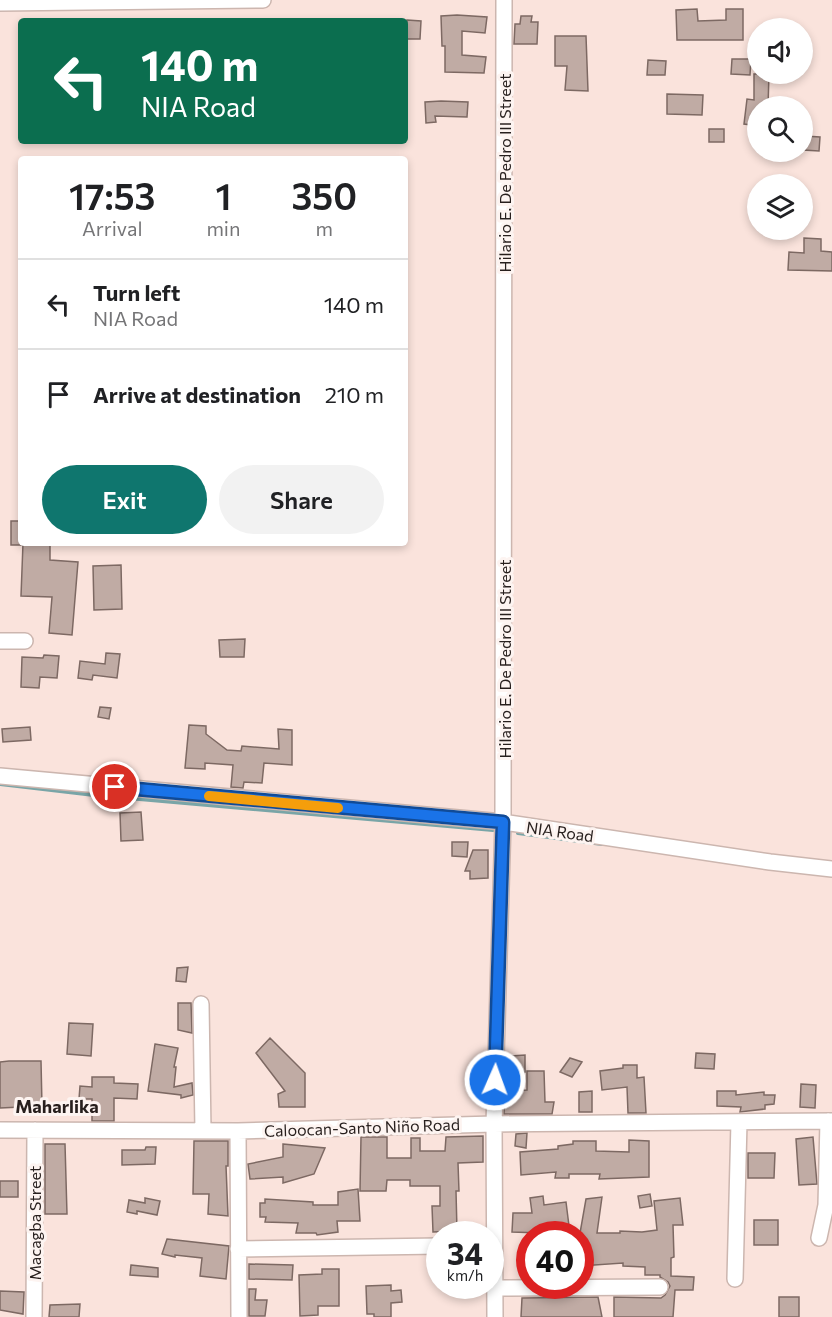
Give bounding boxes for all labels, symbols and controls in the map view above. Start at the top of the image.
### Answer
map controls [747,18,813,240]
button: sound [747,18,813,84]
text: 140 m [141,38,258,90]
icon: left [42,42,120,120]
street label: Hilario E. De Pedro III Street [495,73,514,273]
text: NIA Road [141,90,256,123]
button: search [747,96,813,162]
text: 17:53 [69,173,155,217]
text: 1 [215,173,231,217]
text: 350 [291,173,357,217]
button: layers [747,174,813,240]
text: Arrival [82,216,142,240]
text: min [206,216,240,240]
text: m [316,216,333,240]
text: Turn left [93,279,180,306]
icon: left [42,288,75,321]
text: 140 m [324,291,384,318]
text: NIA Road [93,306,178,330]
icon: arrive [42,378,75,411]
text: Arrive at destination [93,381,301,408]
text: 210 m [325,381,384,408]
button: Exit [42,465,207,534]
button: Share [219,465,384,534]
street label: Hilario E. De Pedro III Street [495,559,514,759]
pin [89,761,140,812]
icon: arrive [98,770,131,803]
street label: NIA Road [525,817,595,845]
position arrow [463,1048,527,1112]
district label: Maharlika [15,1095,99,1117]
street label: Caloocan-Santo Niño Road [264,1114,460,1140]
street label: Macagba Street [25,1165,44,1280]
speed limit sign: 40 [516,1221,594,1299]
text: 34 [447,1234,483,1271]
text: km/h [447,1266,483,1284]

